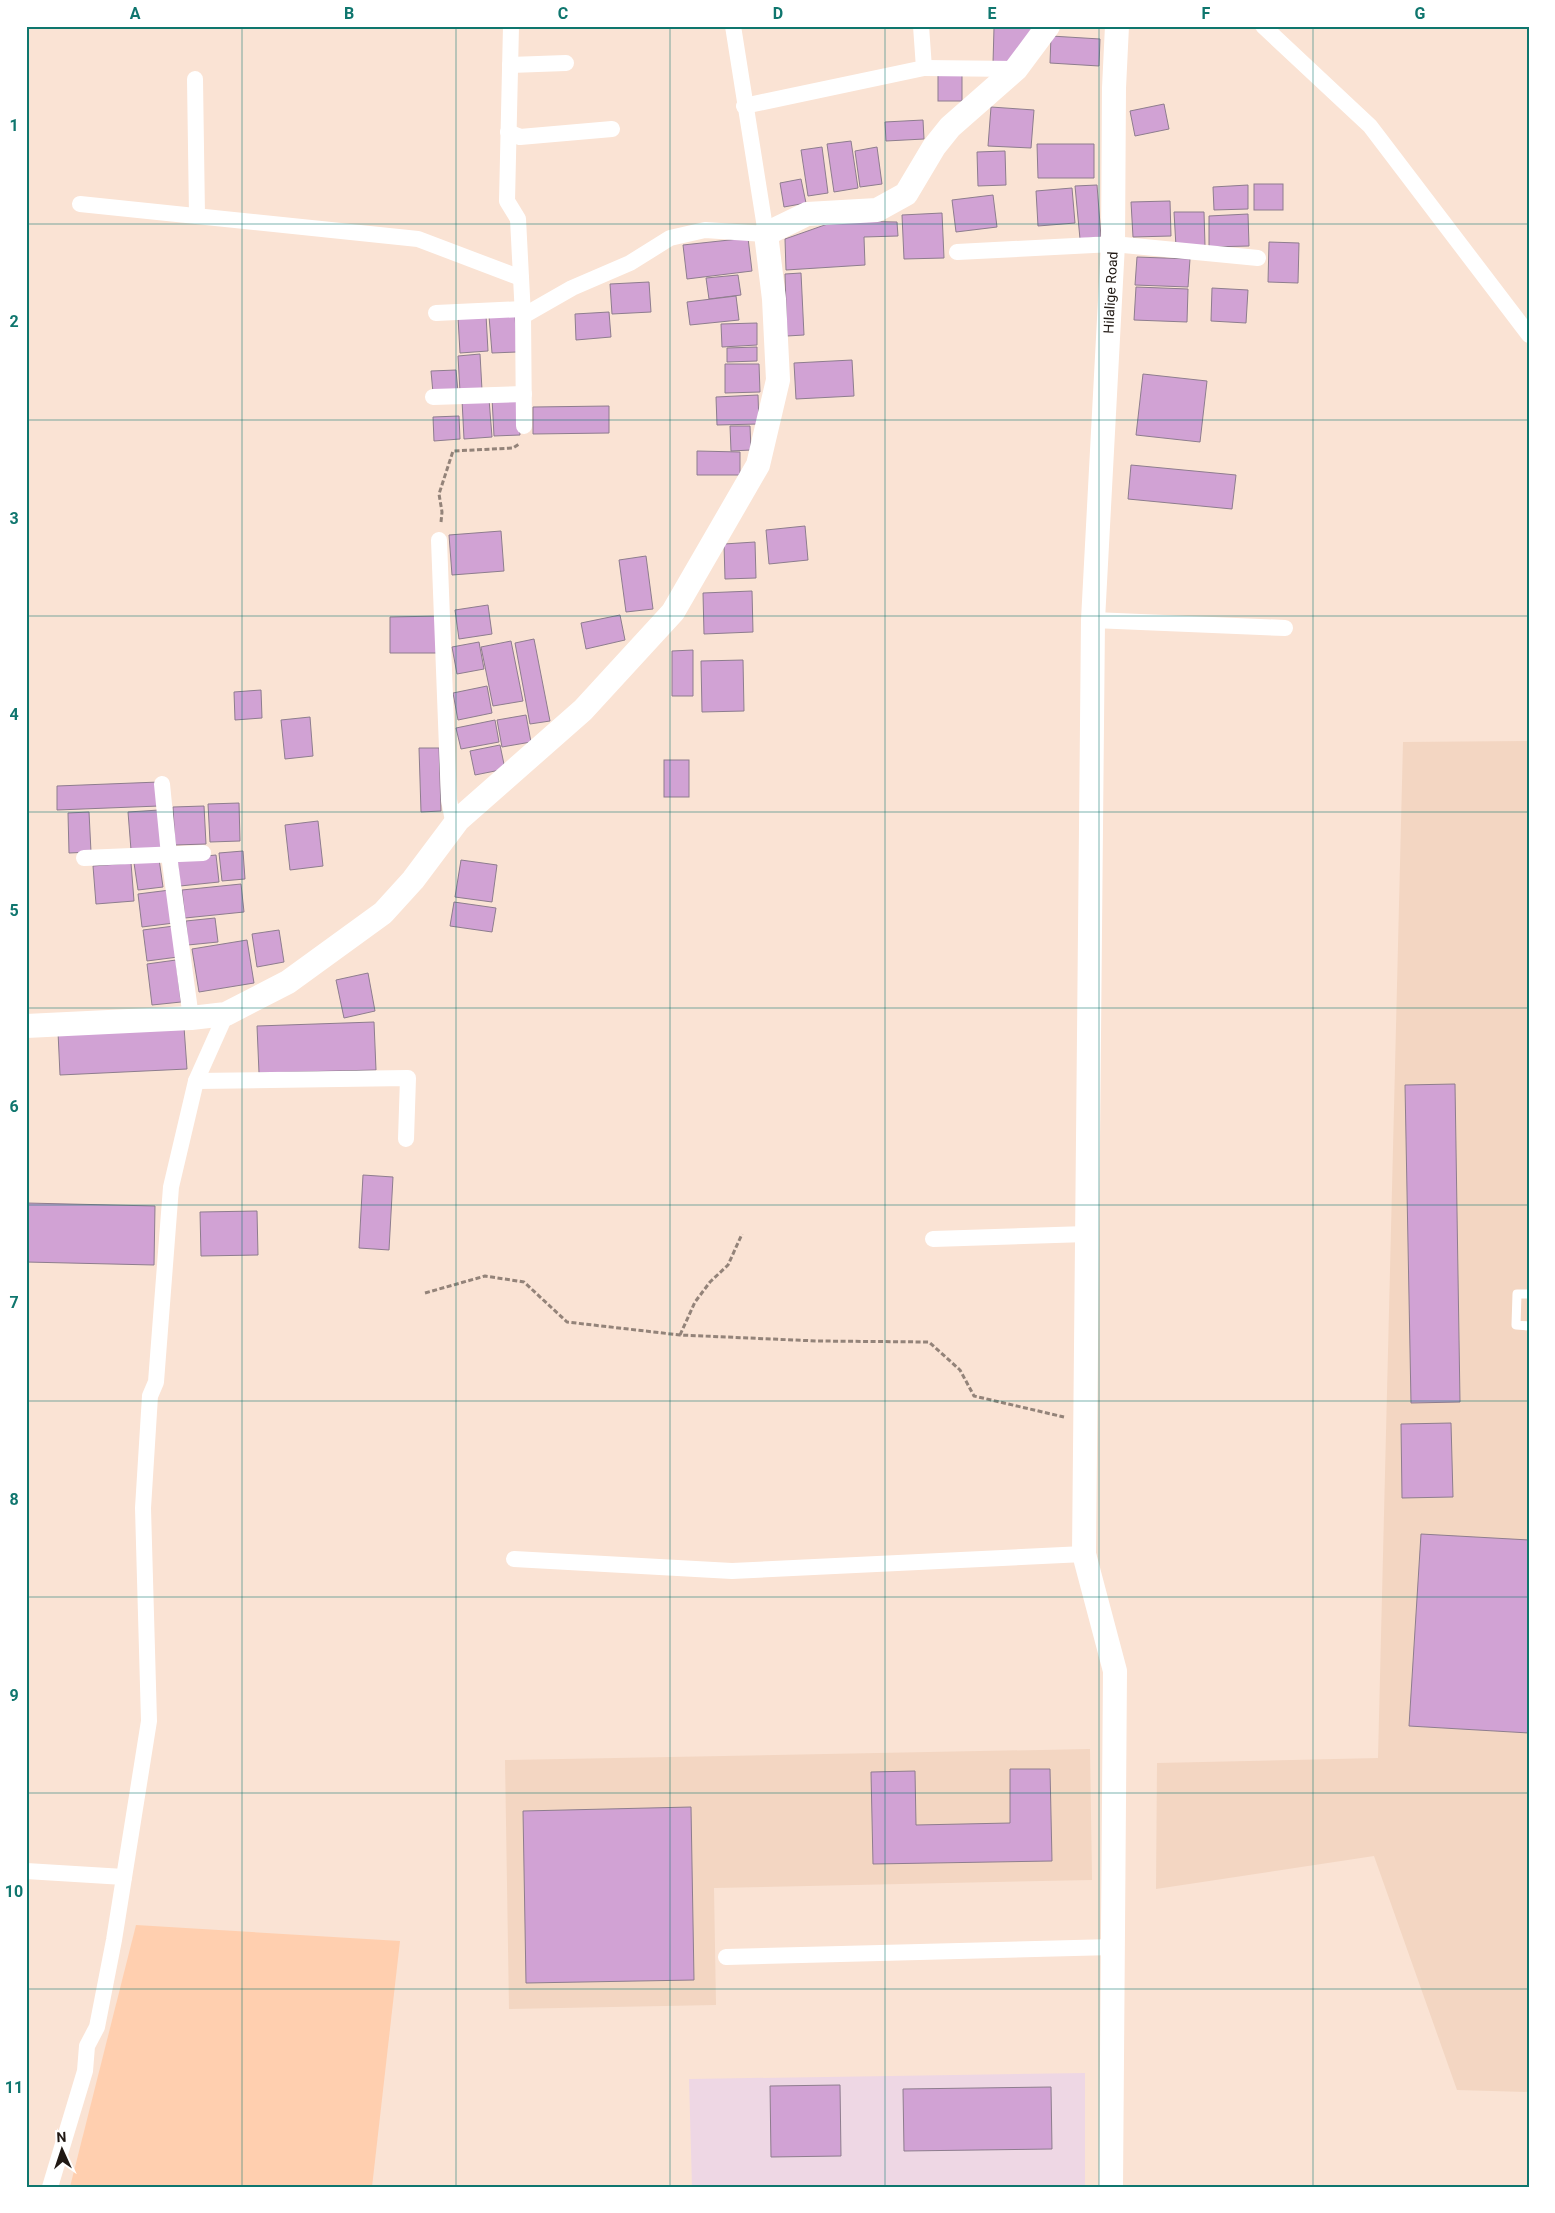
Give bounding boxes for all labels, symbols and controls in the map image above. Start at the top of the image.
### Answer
text: A [130,4,141,23]
text: B [344,4,354,23]
text: C [558,4,568,23]
text: D [773,4,783,23]
text: E [988,4,997,23]
text: F [1202,4,1211,23]
text: G [1415,4,1426,23]
text: 1 [9,116,19,135]
street label: Hilalige Road [1100,251,1121,334]
text: 2 [9,312,19,331]
text: 3 [9,509,19,528]
text: 4 [9,705,19,724]
text: 5 [9,901,19,920]
text: 6 [9,1097,19,1116]
text: 7 [9,1293,19,1312]
text: 8 [9,1490,19,1509]
text: 9 [9,1686,19,1705]
text: 10 [5,1882,23,1901]
text: 11 [5,2078,23,2097]
north arrow [38,2126,88,2176]
text: N [56,2129,67,2145]

